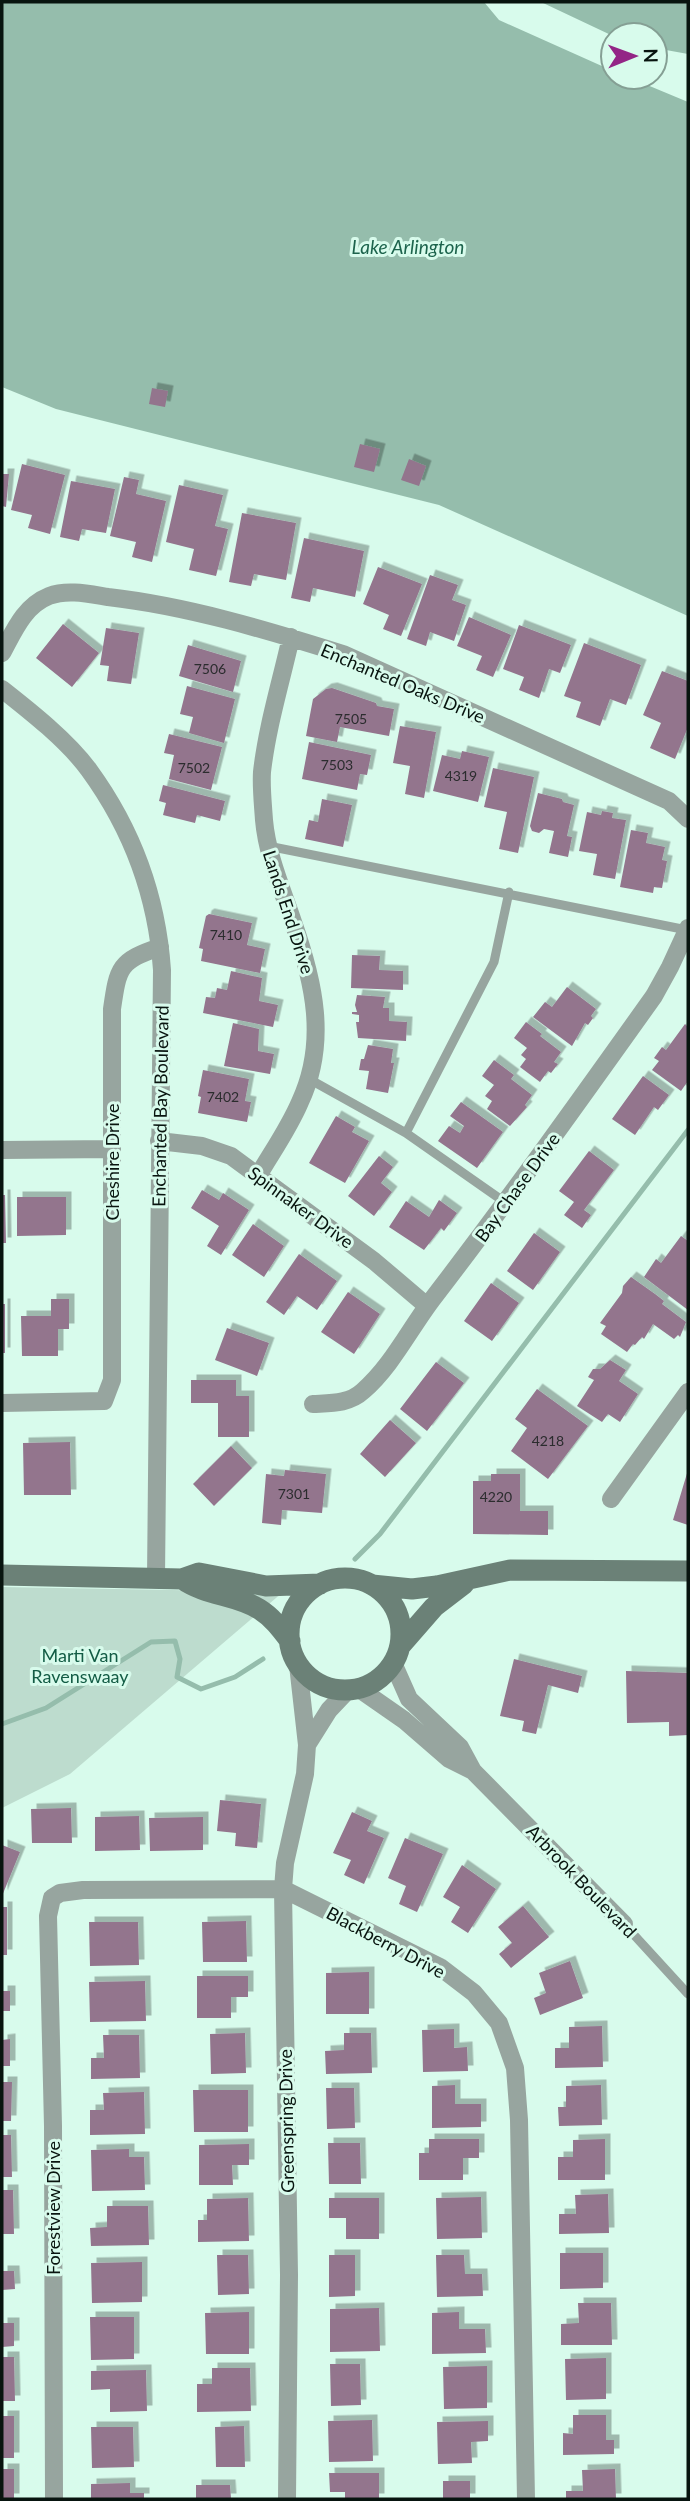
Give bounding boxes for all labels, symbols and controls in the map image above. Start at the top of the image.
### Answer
north arrow [599,21,669,91]
text: N [640,48,663,63]
water label: Lake Arlington [352,235,464,258]
street label: Enchanted Oaks Drive [318,639,488,727]
house number: 7506 [194,660,226,677]
house number: 7505 [335,710,367,727]
house number: 7503 [321,756,353,773]
house number: 7502 [178,759,210,776]
house number: 4319 [445,767,477,784]
street label: Lands End Drive [259,847,319,977]
house number: 7410 [210,926,242,943]
street label: Enchanted Bay Boulevard [147,1005,173,1207]
house number: 7402 [207,1088,239,1105]
street label: Cheshire Drive [101,1104,123,1220]
street label: Bay Chase Drive [470,1128,564,1246]
street label: Spinnaker Drive [244,1161,358,1253]
house number: 4218 [532,1432,564,1449]
house number: 7301 [278,1485,310,1502]
house number: 4220 [480,1488,512,1505]
park label: Marti Van Ravenswaay [31,1644,129,1687]
street label: Arbrook Boulevard [522,1820,642,1942]
street label: Blackberry Drive [323,1901,449,1983]
street label: Greenspring Drive [274,2049,298,2193]
street label: Forestview Drive [42,2141,64,2275]

